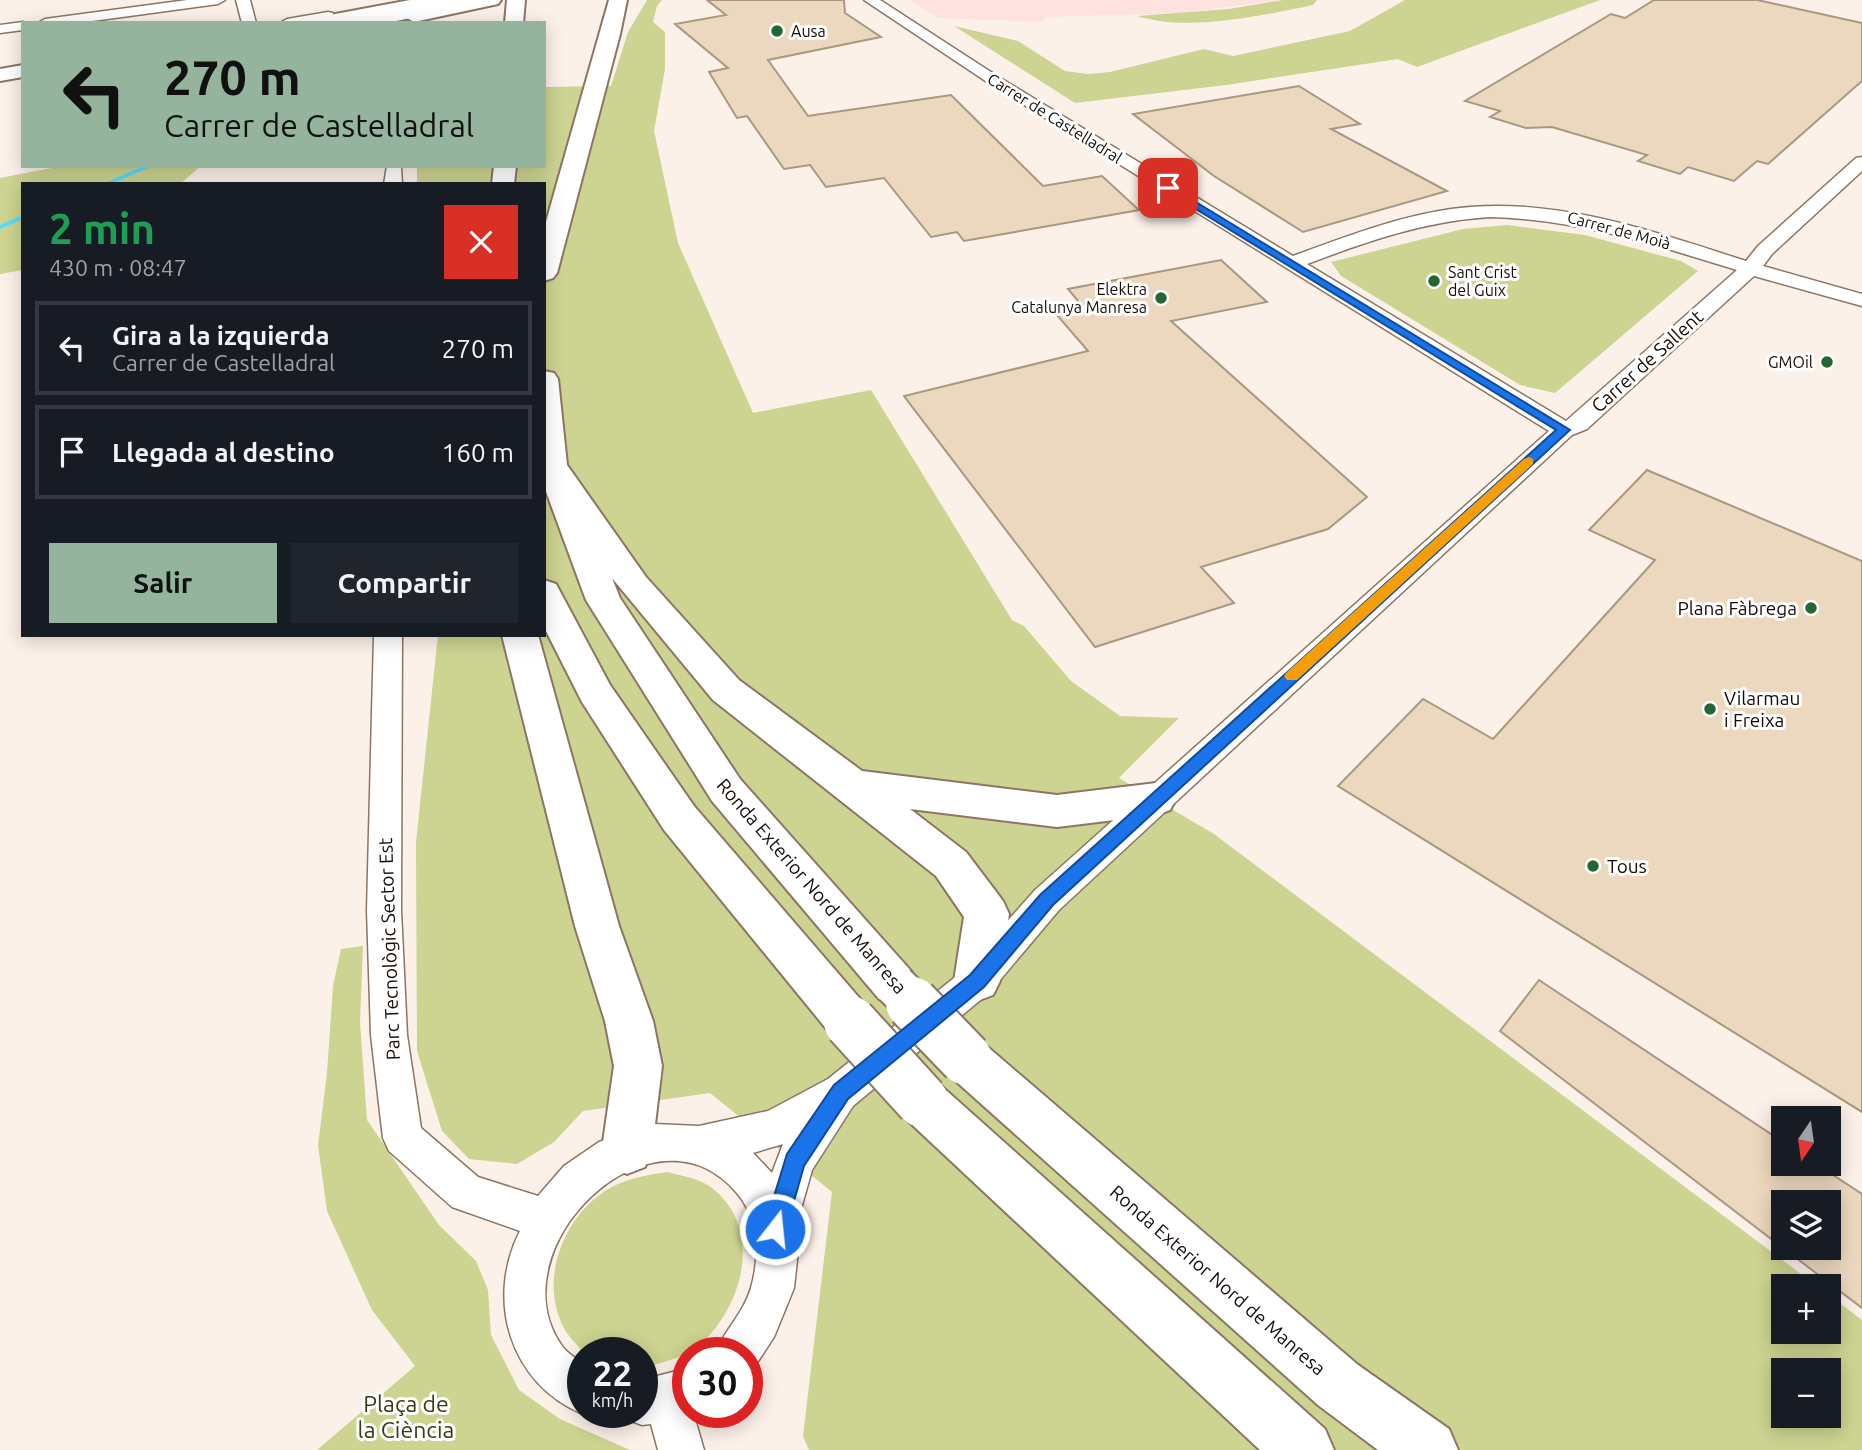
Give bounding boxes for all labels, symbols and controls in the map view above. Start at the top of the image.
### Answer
place label: Ausa [791,22,826,40]
marker: Ausa [769,23,785,39]
icon: left [49,49,140,140]
text: 270 m [164,49,301,104]
street label: Carrer de Castelladral [984,69,1126,167]
text: Carrer de Castelladral [164,107,474,143]
pin [1138,158,1198,218]
icon: arrive [1149,169,1187,207]
text: 2 min [49,205,155,252]
button: close [444,205,518,279]
street label: Carrer de Moià [1565,208,1673,252]
text: 430 m · 08:47 [49,255,187,280]
place label: Sant Crist del Guix [1448,263,1517,299]
marker: Sant Crist del Guix [1426,273,1442,289]
place label: Elektra Catalunya Manresa [1011,280,1147,316]
marker: Elektra Catalunya Manresa [1153,290,1169,306]
street label: Carrer de Sallent [1587,305,1708,417]
text: Gira a la izquierda [112,321,330,350]
icon: left [53,329,91,367]
text: 270 m [442,334,514,363]
text: Carrer de Castelladral [112,350,335,375]
place label: GMOil [1768,353,1813,371]
marker: GMOil [1819,354,1835,370]
icon: arrive [53,433,91,471]
text: Llegada al destino [112,438,335,467]
text: 160 m [442,438,514,467]
button: Salir [49,543,277,623]
button: Compartir [291,543,518,623]
place label: Plana Fàbrega [1677,597,1797,619]
marker: Plana Fàbrega [1803,600,1819,616]
place label: Vilarmau i Freixa [1724,687,1800,731]
marker: Vilarmau i Freixa [1702,701,1718,717]
street label: Ronda Exterior Nord de Manresa [713,774,911,998]
street label: Parc Tecnològic Sector Est [374,837,404,1061]
place label: Tous [1607,855,1647,877]
marker: Tous [1585,858,1601,874]
north arrow [1771,1106,1841,1176]
map controls [1771,1106,1841,1428]
street label: Ronda Exterior Nord de Manresa [1106,1181,1330,1379]
button: layers [1771,1190,1841,1260]
position arrow [738,1192,812,1266]
button: + [1771,1274,1841,1344]
speed limit sign: 30 [672,1337,763,1428]
text: 22 [593,1353,632,1393]
button: − [1771,1358,1841,1428]
text: km/h [592,1390,633,1410]
park label: Plaça de la Ciència [358,1391,454,1442]

